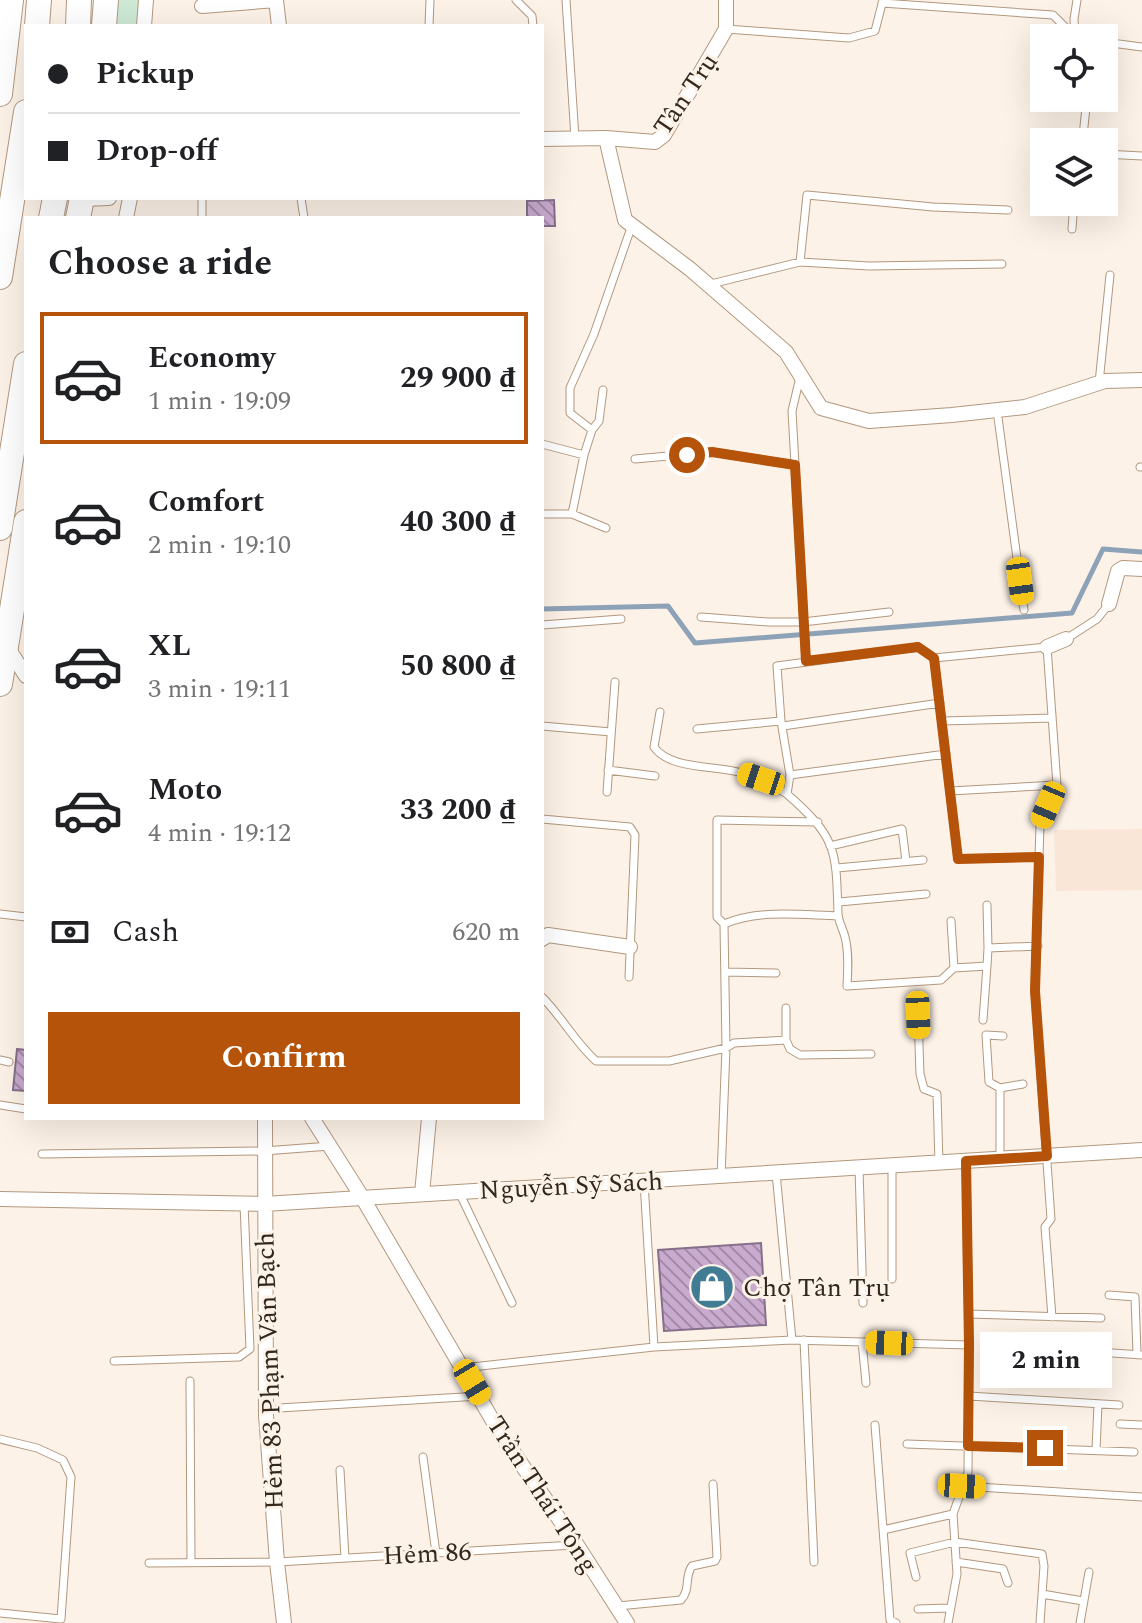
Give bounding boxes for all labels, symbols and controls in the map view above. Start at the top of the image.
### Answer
map controls [1030,24,1118,216]
button: locate [1030,24,1118,112]
street label: Tân Trụ [643,45,728,144]
text: Pickup [96,51,194,97]
text: Drop-off [96,128,217,174]
button: layers [1030,128,1118,216]
text: Choose a ride [48,236,272,291]
text: Economy [148,335,275,381]
icon: car [52,342,124,414]
text: 29 900 ₫ [400,355,516,401]
text: 1 min · 19:09 [148,381,291,421]
route start [669,437,705,473]
text: Comfort [148,479,264,525]
icon: car [52,486,124,558]
text: 40 300 ₫ [400,499,516,545]
text: 2 min · 19:10 [148,525,291,565]
car [1005,556,1035,606]
text: XL [148,623,191,669]
icon: car [52,630,124,702]
text: 50 800 ₫ [400,643,516,689]
text: 3 min · 19:11 [148,669,291,709]
car [734,760,788,798]
text: Moto [148,767,222,813]
icon: car [52,774,124,846]
car [1028,778,1068,832]
text: 33 200 ₫ [400,787,516,833]
text: 4 min · 19:12 [148,813,291,853]
text: Cash [112,909,179,955]
icon: cash [48,910,92,954]
text: 620 m [452,912,520,952]
car [905,991,931,1039]
button: Confirm [48,1012,520,1104]
street label: Nguyễn Sỹ Sách [478,1161,664,1211]
street label: Hẻm 83 Phạm Văn Bạch [245,1231,295,1511]
shop icon: Chợ Tân Trụ [688,1263,736,1311]
place label: Chợ Tân Trụ [743,1268,890,1308]
car [865,1330,913,1356]
callout: 2 min [979,1332,1111,1388]
text: 2 min [1011,1340,1081,1380]
car [449,1355,495,1409]
street label: Trần Thái Tông [476,1408,608,1581]
route end [1027,1430,1063,1466]
car [937,1473,987,1499]
street label: Hẻm 86 [382,1532,472,1576]

